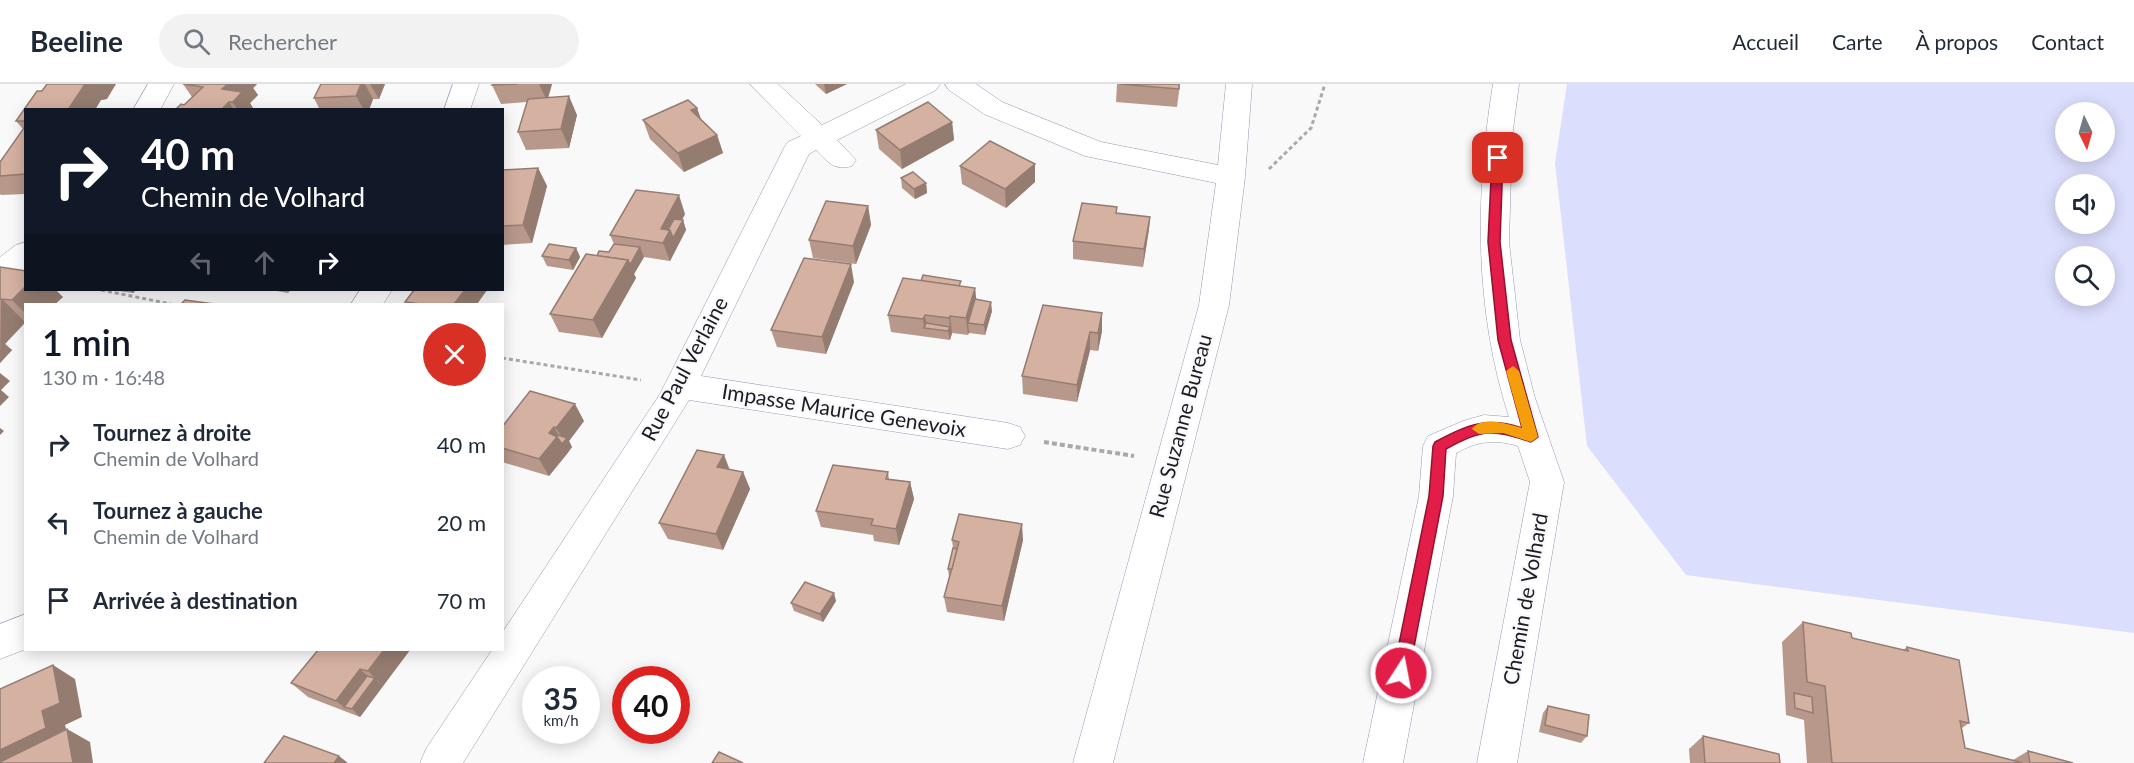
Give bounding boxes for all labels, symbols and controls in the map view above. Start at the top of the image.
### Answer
search box [159,14,579,68]
text: Beeline [30,24,123,58]
icon: search [180,25,213,58]
text: Rechercher [228,28,337,55]
text: Accueil [1732,29,1799,54]
text: Carte [1832,29,1883,54]
text: À propos [1916,29,1998,54]
text: Contact [2031,29,2104,54]
north arrow [2055,102,2115,162]
map controls [2055,102,2115,306]
text: 40 m [141,129,235,179]
icon: right [42,132,120,210]
pin [1472,132,1523,183]
icon: arrive [1481,141,1514,174]
button: sound [2055,174,2115,234]
text: Chemin de Volhard [141,180,365,213]
icon: left [185,246,218,279]
icon: ahead [248,246,281,279]
icon: right [311,246,344,279]
button: search [2055,246,2115,306]
street label: Rue Paul Verlaine [635,292,732,445]
text: 1 min [42,320,131,364]
button: close [423,323,486,386]
street label: Rue Suzanne Bureau [1143,331,1216,520]
text: 130 m · 16:48 [42,365,165,389]
street label: Impasse Maurice Genevoix [720,378,969,441]
text: Tournez à droite [93,419,251,446]
icon: right [42,428,75,461]
text: 40 m [437,431,486,458]
text: Chemin de Volhard [93,446,259,470]
text: Tournez à gauche [93,497,263,524]
icon: left [42,506,75,539]
text: 20 m [437,509,486,536]
street label: Chemin de Volhard [1497,511,1552,687]
text: Chemin de Volhard [93,524,259,548]
icon: arrive [42,584,75,617]
text: Arrivée à destination [93,587,298,614]
text: 70 m [437,587,486,614]
position arrow [1369,641,1433,705]
speed limit sign: 40 [612,666,690,744]
text: 35 [544,680,578,716]
text: km/h [543,711,579,729]

